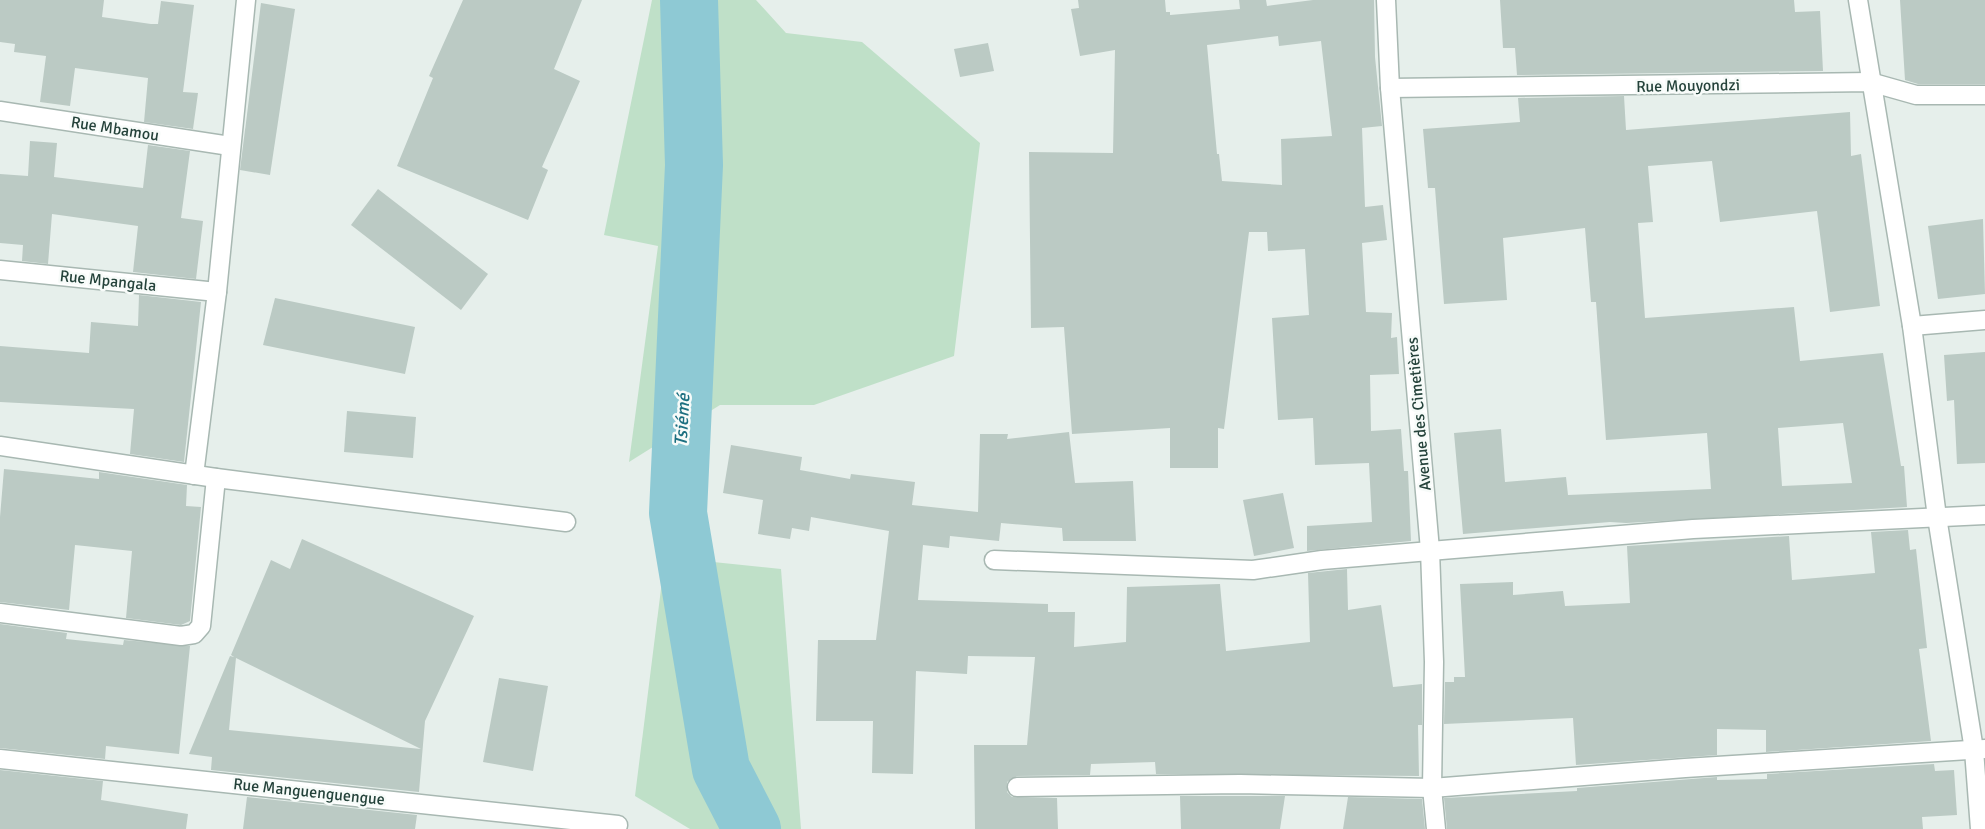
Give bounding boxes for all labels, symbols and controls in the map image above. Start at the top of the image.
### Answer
street label: Rue Mouyondzi [1636,75,1740,97]
street label: Rue Mbamou [70,112,160,146]
street label: Rue Mpangala [59,266,157,296]
street label: Avenue des Cimetières [1402,336,1436,492]
water label: Tsiémé [670,391,694,447]
street label: Rue Manguenguengue [232,774,386,810]

